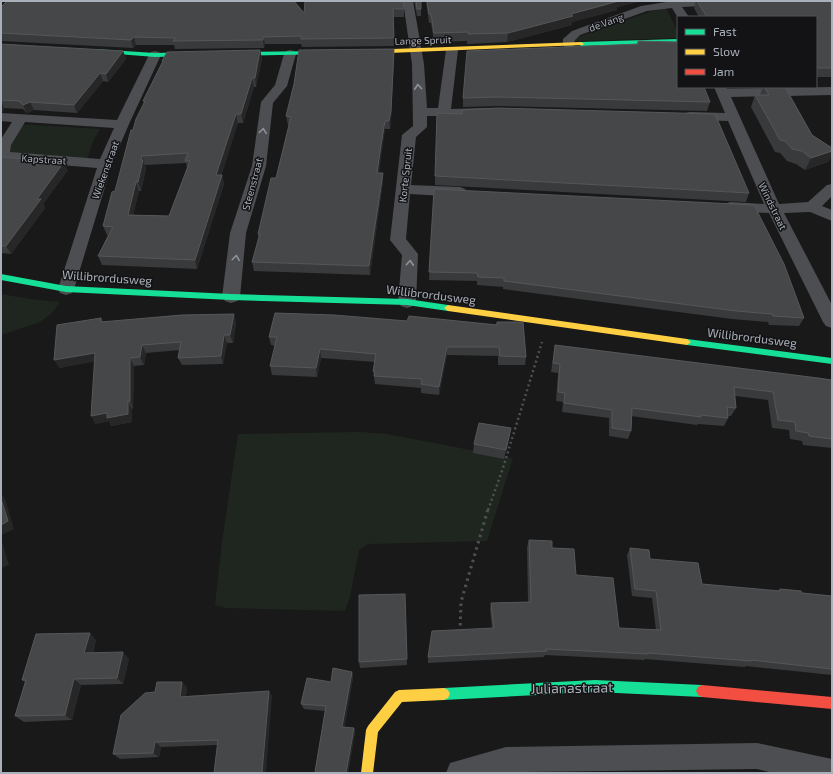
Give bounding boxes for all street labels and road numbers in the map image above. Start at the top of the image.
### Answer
street label: de Vang [587,10,625,34]
street label: Lange Spruit [394,33,452,47]
street label: Wiekenstraat [89,139,121,201]
street label: Korte Spruit [396,147,414,203]
street label: Kapstraat [21,151,67,167]
street label: Steenstraat [239,156,265,211]
street label: Windstraat [756,180,790,232]
street label: Willibrordusweg [62,267,153,287]
street label: Willibrordusweg [385,282,477,306]
street label: Willibrordusweg [706,325,798,349]
street label: Julianastraat [531,678,613,697]

